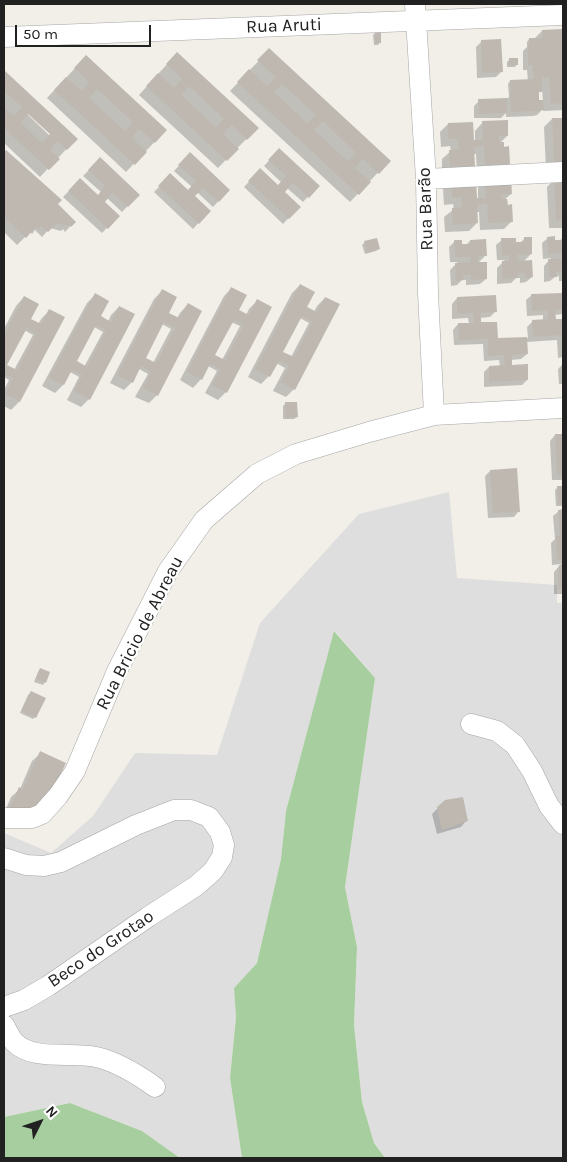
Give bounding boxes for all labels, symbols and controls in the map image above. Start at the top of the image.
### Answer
street label: Rua Aruti [246,14,322,38]
scale bar [18,15,154,47]
text: 50 m [23,25,58,43]
street label: Rua Barão [414,167,438,251]
street label: Rua Bricio de Abreau [92,553,188,713]
street label: Beco do Grotao [44,906,158,992]
north arrow [15,1097,65,1147]
text: N [42,1102,61,1121]

